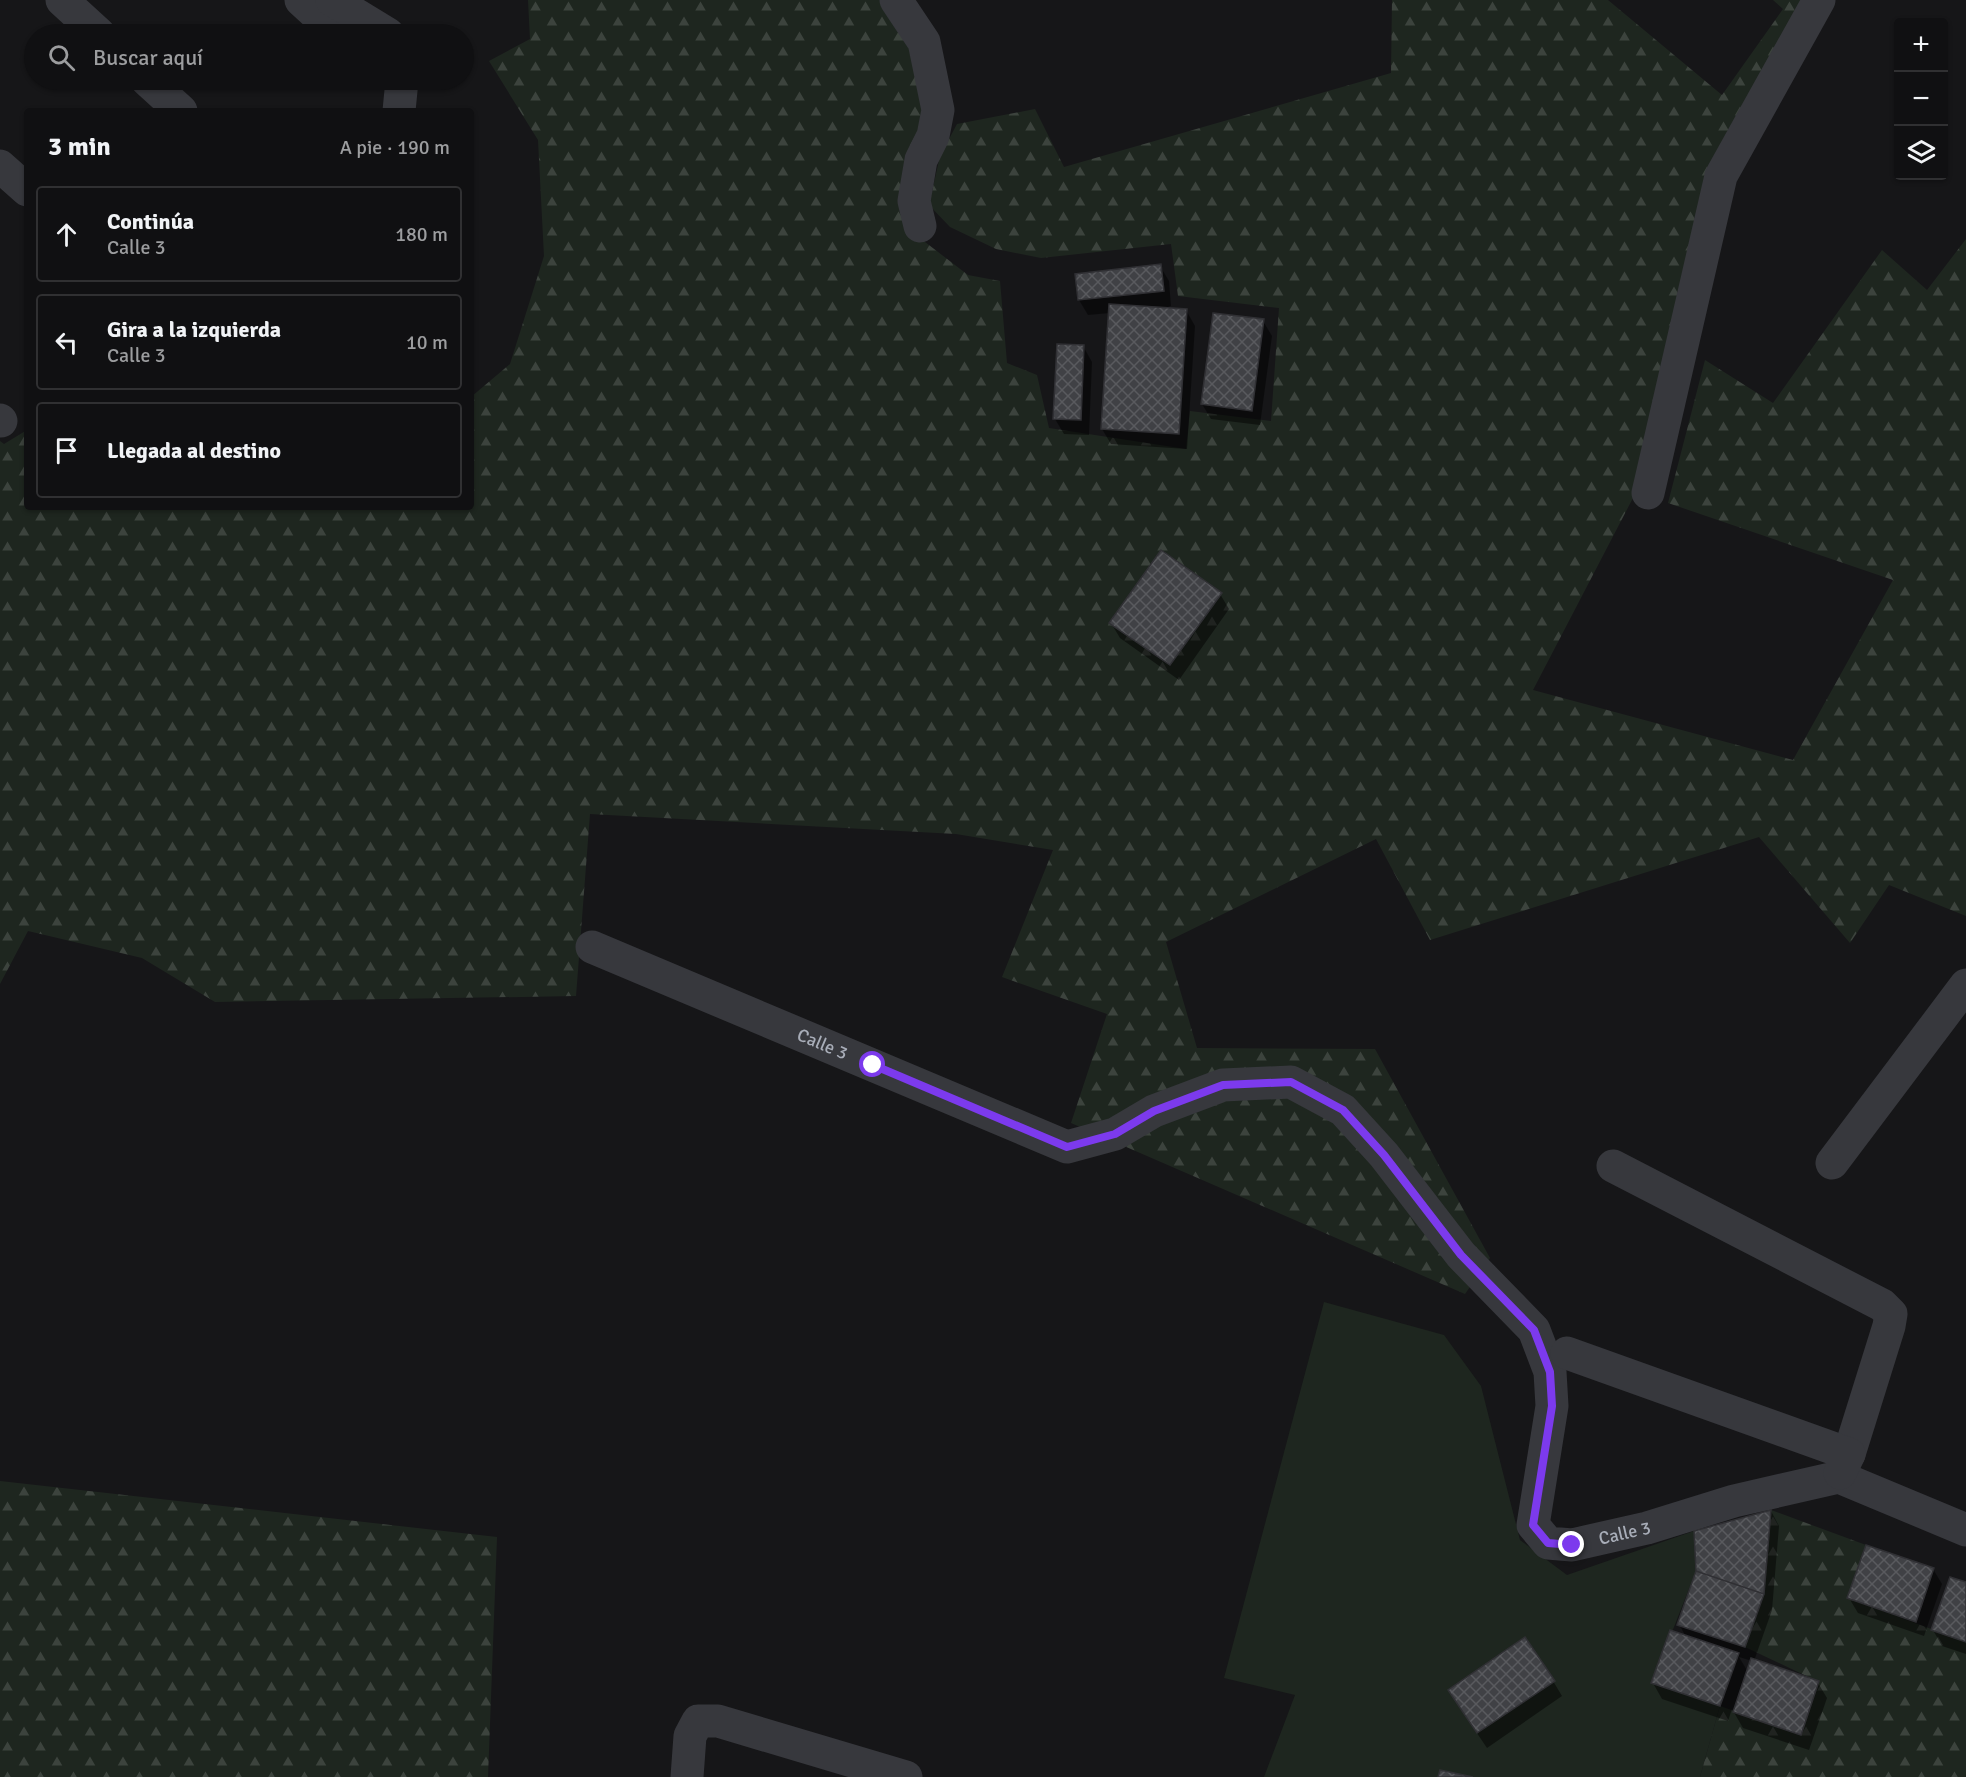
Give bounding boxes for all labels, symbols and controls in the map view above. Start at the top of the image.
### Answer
map controls [1894,18,1948,180]
button: + [1894,18,1948,72]
search box [24,24,474,90]
icon: search [45,41,78,74]
text: Buscar aquí [93,44,203,71]
button: − [1894,72,1948,126]
button: layers [1894,126,1948,180]
text: 3 min [48,131,111,163]
text: A pie · 190 m [340,135,450,160]
text: Continúa [107,208,194,235]
icon: ahead [50,218,83,251]
text: 180 m [395,222,448,247]
text: Calle 3 [107,235,166,260]
text: Gira a la izquierda [107,316,281,343]
icon: left [50,326,83,359]
text: 10 m [406,330,448,355]
text: Calle 3 [107,343,166,368]
icon: arrive [50,434,83,467]
text: Llegada al destino [107,437,281,464]
street label: Calle 3 [794,1024,851,1064]
route start [859,1051,885,1077]
street label: Calle 3 [1596,1517,1653,1550]
route end [1558,1531,1584,1557]

